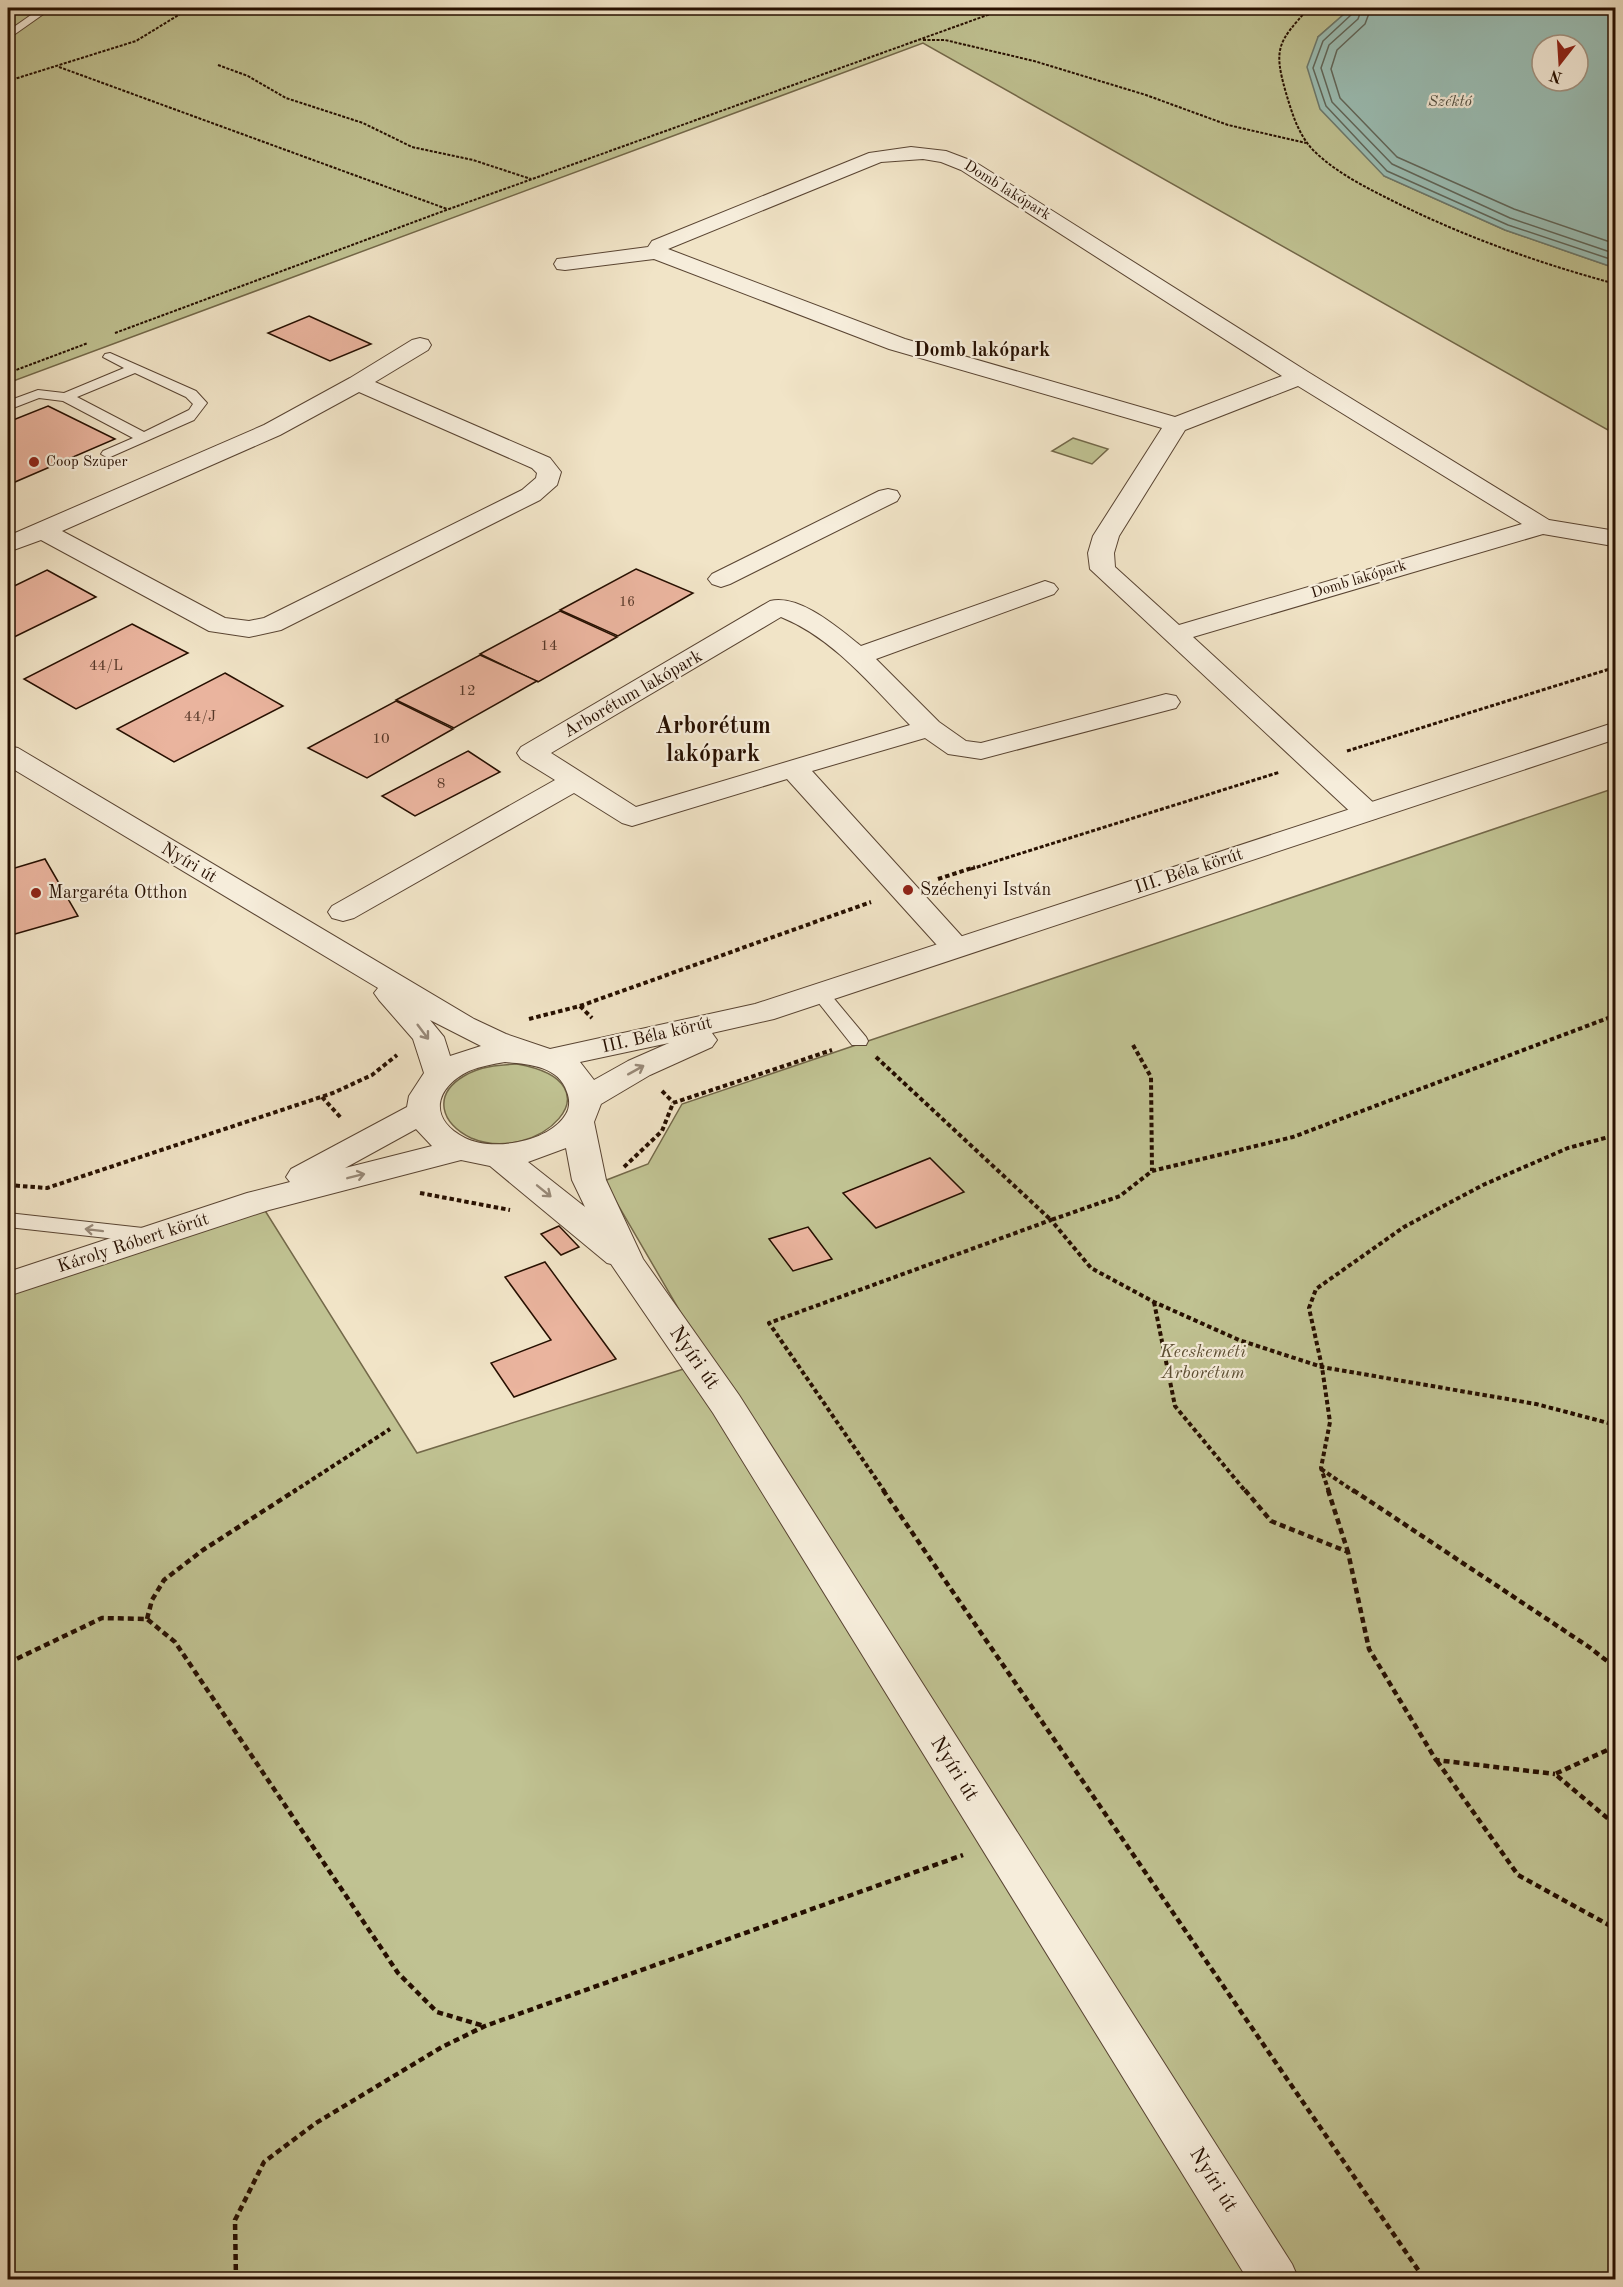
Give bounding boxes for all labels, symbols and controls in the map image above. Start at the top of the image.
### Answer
north arrow [1530,33,1590,93]
text: N [1547,66,1564,85]
water label: Széktó [1428,94,1473,110]
street label: Domb lakópark [961,158,1053,224]
district label: Domb lakópark [914,341,1050,361]
marker: Coop Szuper [27,455,41,469]
place label: Coop Szuper [46,455,128,470]
street label: Domb lakópark [1310,558,1409,602]
house number: 16 [619,595,635,609]
house number: 14 [540,639,558,654]
street label: Arborétum lakópark [560,647,706,741]
house number: 44/L [89,659,123,674]
house number: 12 [458,684,476,699]
house number: 44/J [184,710,216,725]
district label: Arborétum lakópark [655,715,771,767]
house number: 10 [372,732,390,747]
house number: 8 [437,777,445,792]
street label: Nyíri út [158,839,220,887]
street label: III. Béla körút [1133,845,1245,897]
place label: Széchenyi István [920,881,1051,899]
marker: Széchenyi István [901,883,915,897]
place label: Margaréta Otthon [48,884,188,902]
marker: Margaréta Otthon [29,886,43,900]
street label: III. Béla körút [600,1014,714,1056]
one-way arrow [416,1024,429,1040]
one-way arrow [627,1064,645,1075]
one-way arrow [346,1170,365,1182]
one-way arrow [536,1184,552,1197]
street label: Károly Róbert körút [55,1210,211,1276]
one-way arrow [85,1224,105,1235]
street label: Nyíri út [665,1323,723,1393]
park label: Kecskeméti Arborétum [1159,1343,1246,1382]
street label: Nyíri út [926,1733,982,1805]
street label: Nyíri út [1185,2144,1241,2216]

